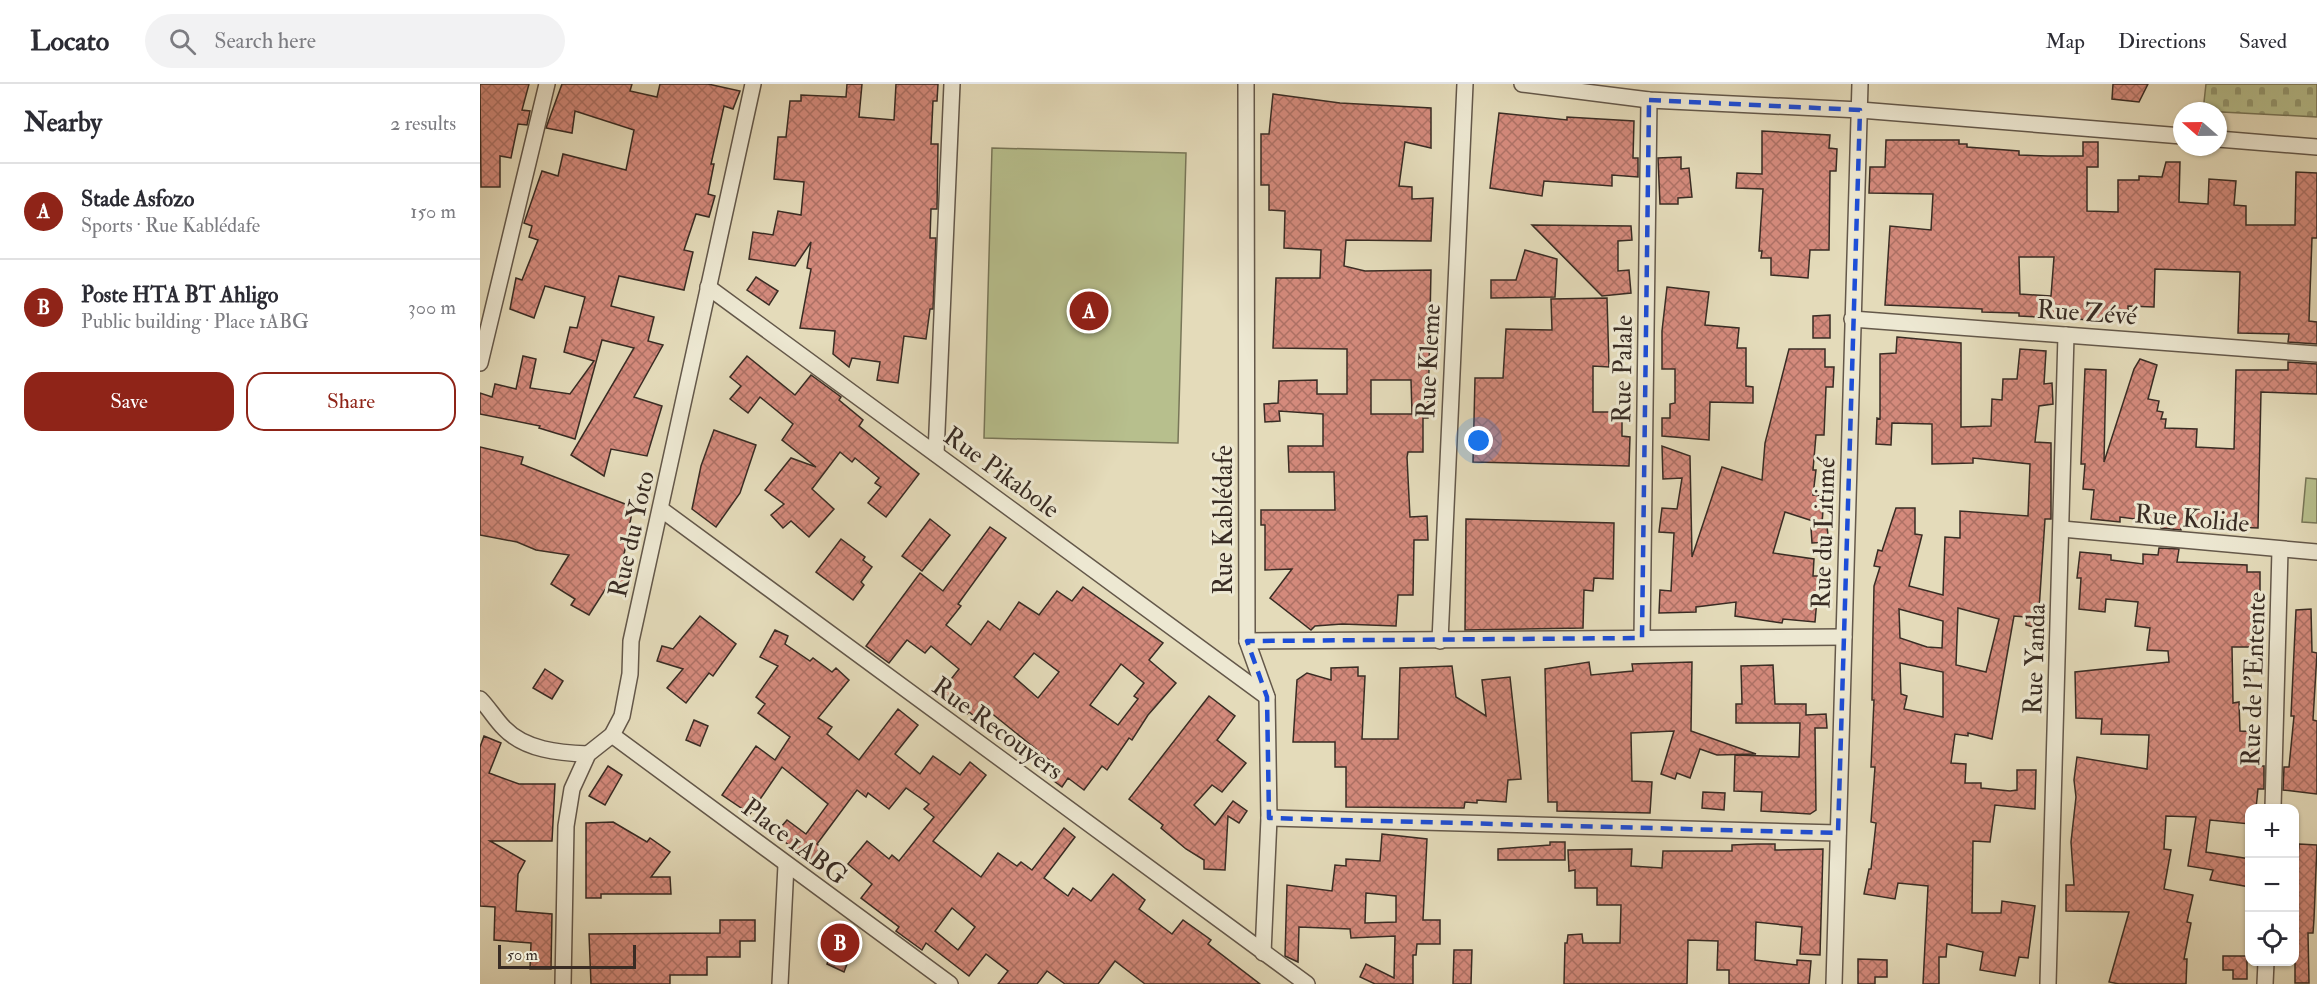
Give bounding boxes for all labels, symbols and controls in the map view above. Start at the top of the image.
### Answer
search box [145,14,565,68]
text: Locato [30,24,109,59]
icon: search [166,25,199,58]
text: Search here [214,27,316,55]
text: Map [2045,28,2085,55]
text: Directions [2118,28,2206,55]
text: Saved [2239,28,2287,55]
north arrow [2173,102,2227,156]
text: Nearby [24,107,102,139]
text: 2 results [390,111,456,136]
text: Stade Asfozo [81,185,194,213]
text: A [37,199,50,224]
text: 150 m [410,199,456,224]
text: Sports · Rue Kablédafe [81,213,260,238]
text: Poste HTA BT Ahligo [81,281,278,309]
pin: A [1070,288,1108,334]
street label: Rue Zévé [2036,294,2138,332]
text: B [37,295,50,320]
text: 300 m [408,295,456,320]
street label: Rue Kleme [1410,303,1448,419]
text: Public building · Place 1ABG [81,309,309,334]
street label: Rue Palale [1606,315,1640,423]
button: Save [24,372,234,431]
button: Share [246,372,456,431]
street label: Rue Pikabole [937,420,1066,526]
your location [1464,426,1493,455]
street label: Rue Kablédafe [1208,445,1240,595]
street label: Rue du Litimé [1805,457,1843,609]
street label: Rue du Yoto [602,468,662,600]
street label: Rue Kolide [2133,498,2251,540]
street label: Rue de l'Entente [2235,591,2273,767]
street label: Rue Yanda [2017,603,2053,715]
street label: Rue Recouyers [925,670,1069,787]
street label: Place 1ABG [735,792,854,892]
map controls [2245,804,2299,966]
button: + [2245,804,2299,858]
button: − [2245,858,2299,912]
button: locate [2245,912,2299,966]
pin: B [820,920,860,966]
scale bar [498,942,636,970]
text: 50 m [507,945,538,965]

